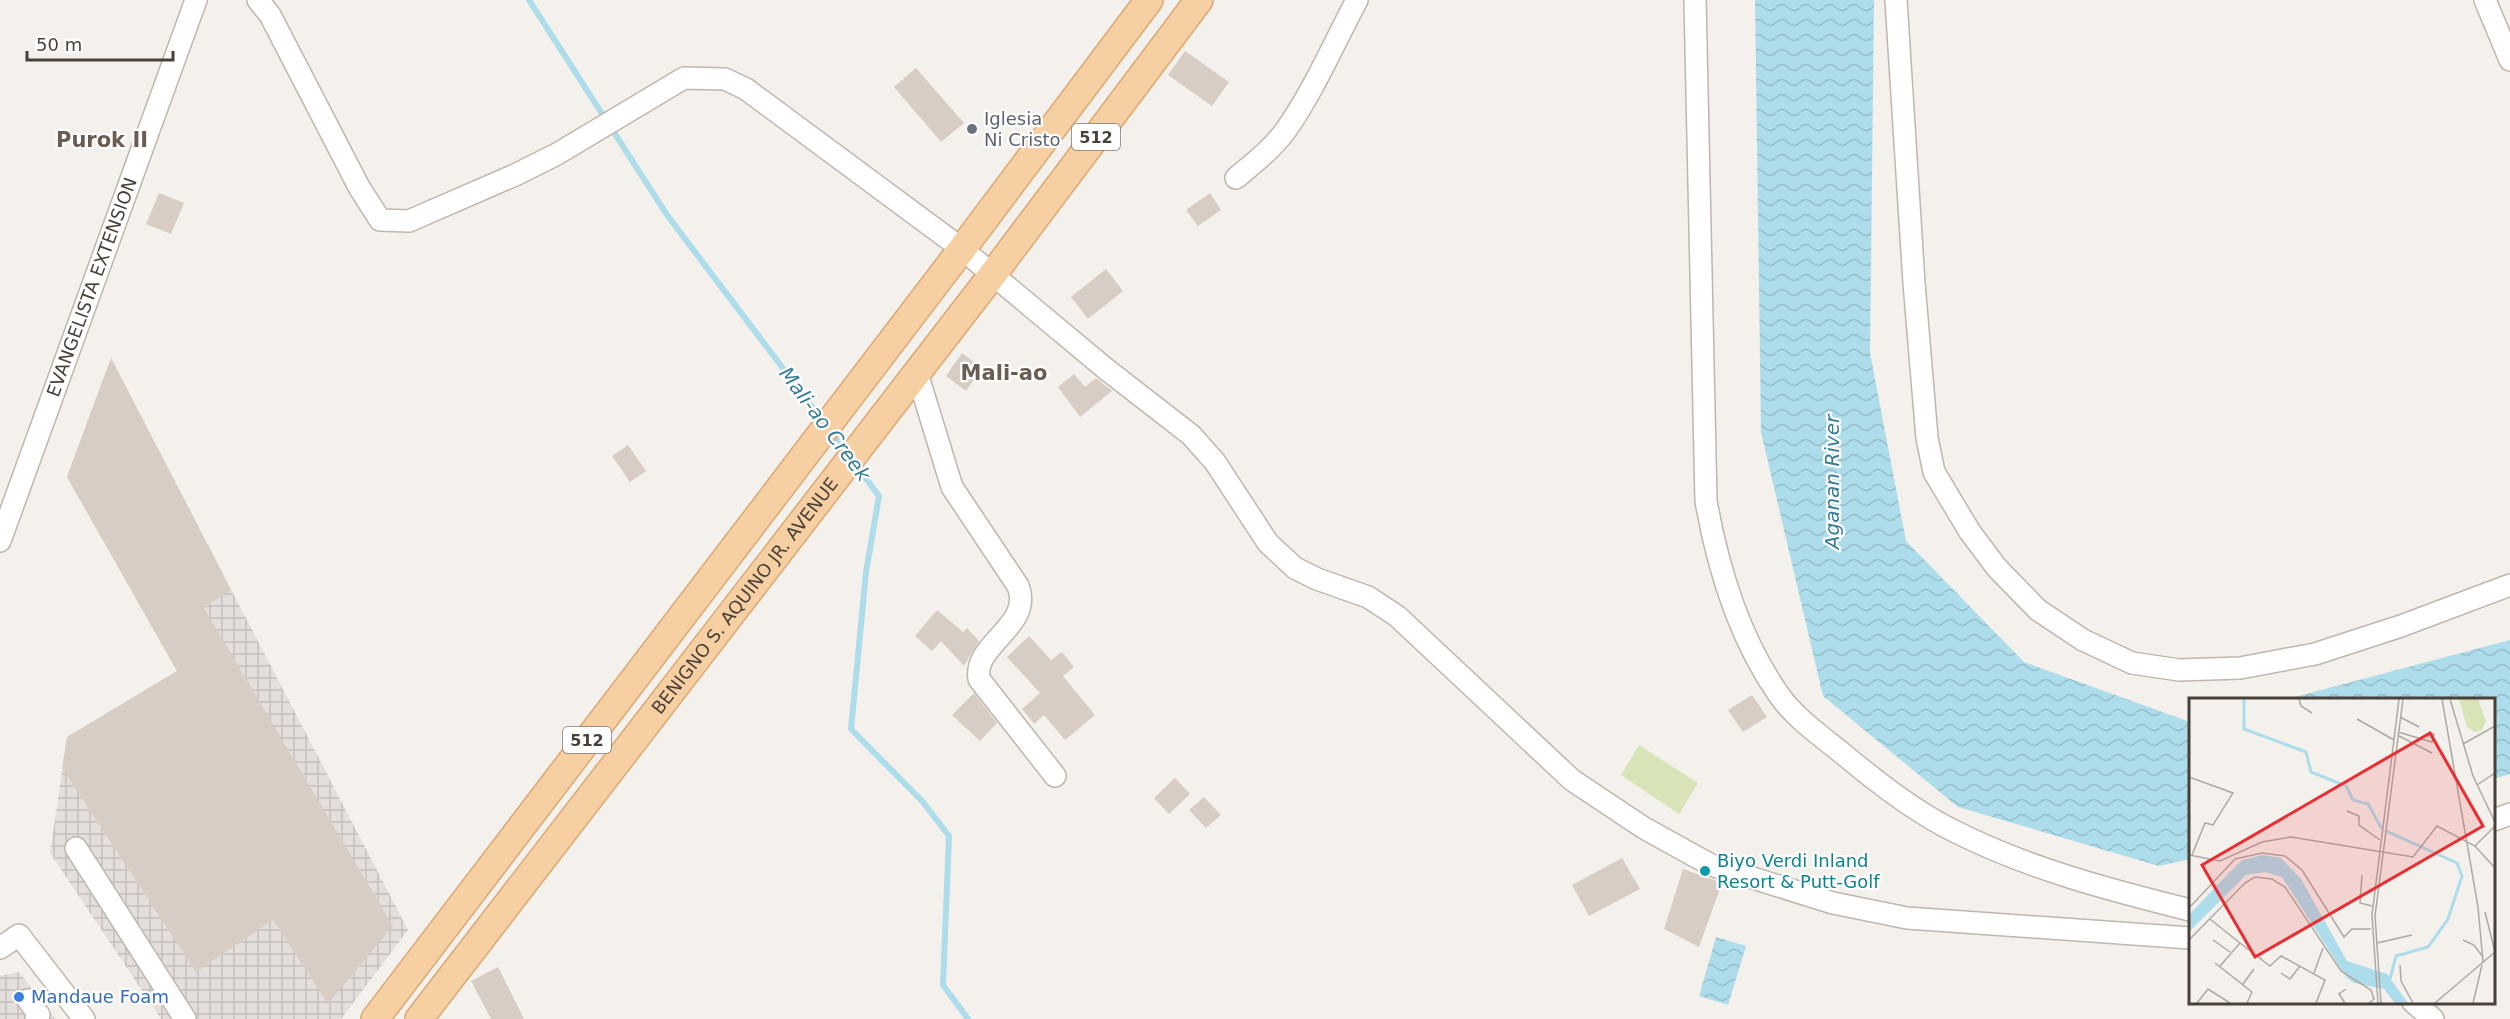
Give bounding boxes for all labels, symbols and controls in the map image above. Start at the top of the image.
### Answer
scale bar [27,24,172,62]
text: 50 m [36,34,82,55]
place label: Iglesia Ni Cristo [984,108,1061,150]
marker: Iglesia Ni Cristo [965,122,979,136]
road number: 512 [1072,124,1120,150]
district label: Purok II [56,128,148,152]
street label: EVANGELISTA EXTENSION [42,174,141,399]
district label: Mali-ao [961,361,1047,385]
water label: Mali-ao Creek [774,362,877,487]
water label: Aganan River [1820,413,1844,551]
street label: BENIGNO S. AQUINO JR. AVENUE [647,473,842,718]
inset map [2189,698,2495,1004]
road number: 512 [563,727,611,753]
place label: Biyo Verdi Inland Resort & Putt-Golf [1717,850,1880,892]
marker: Biyo Verdi Inland Resort & Putt-Golf [1698,864,1712,878]
place label: Mandaue Foam [31,986,169,1007]
marker: Mandaue Foam [12,990,26,1004]

